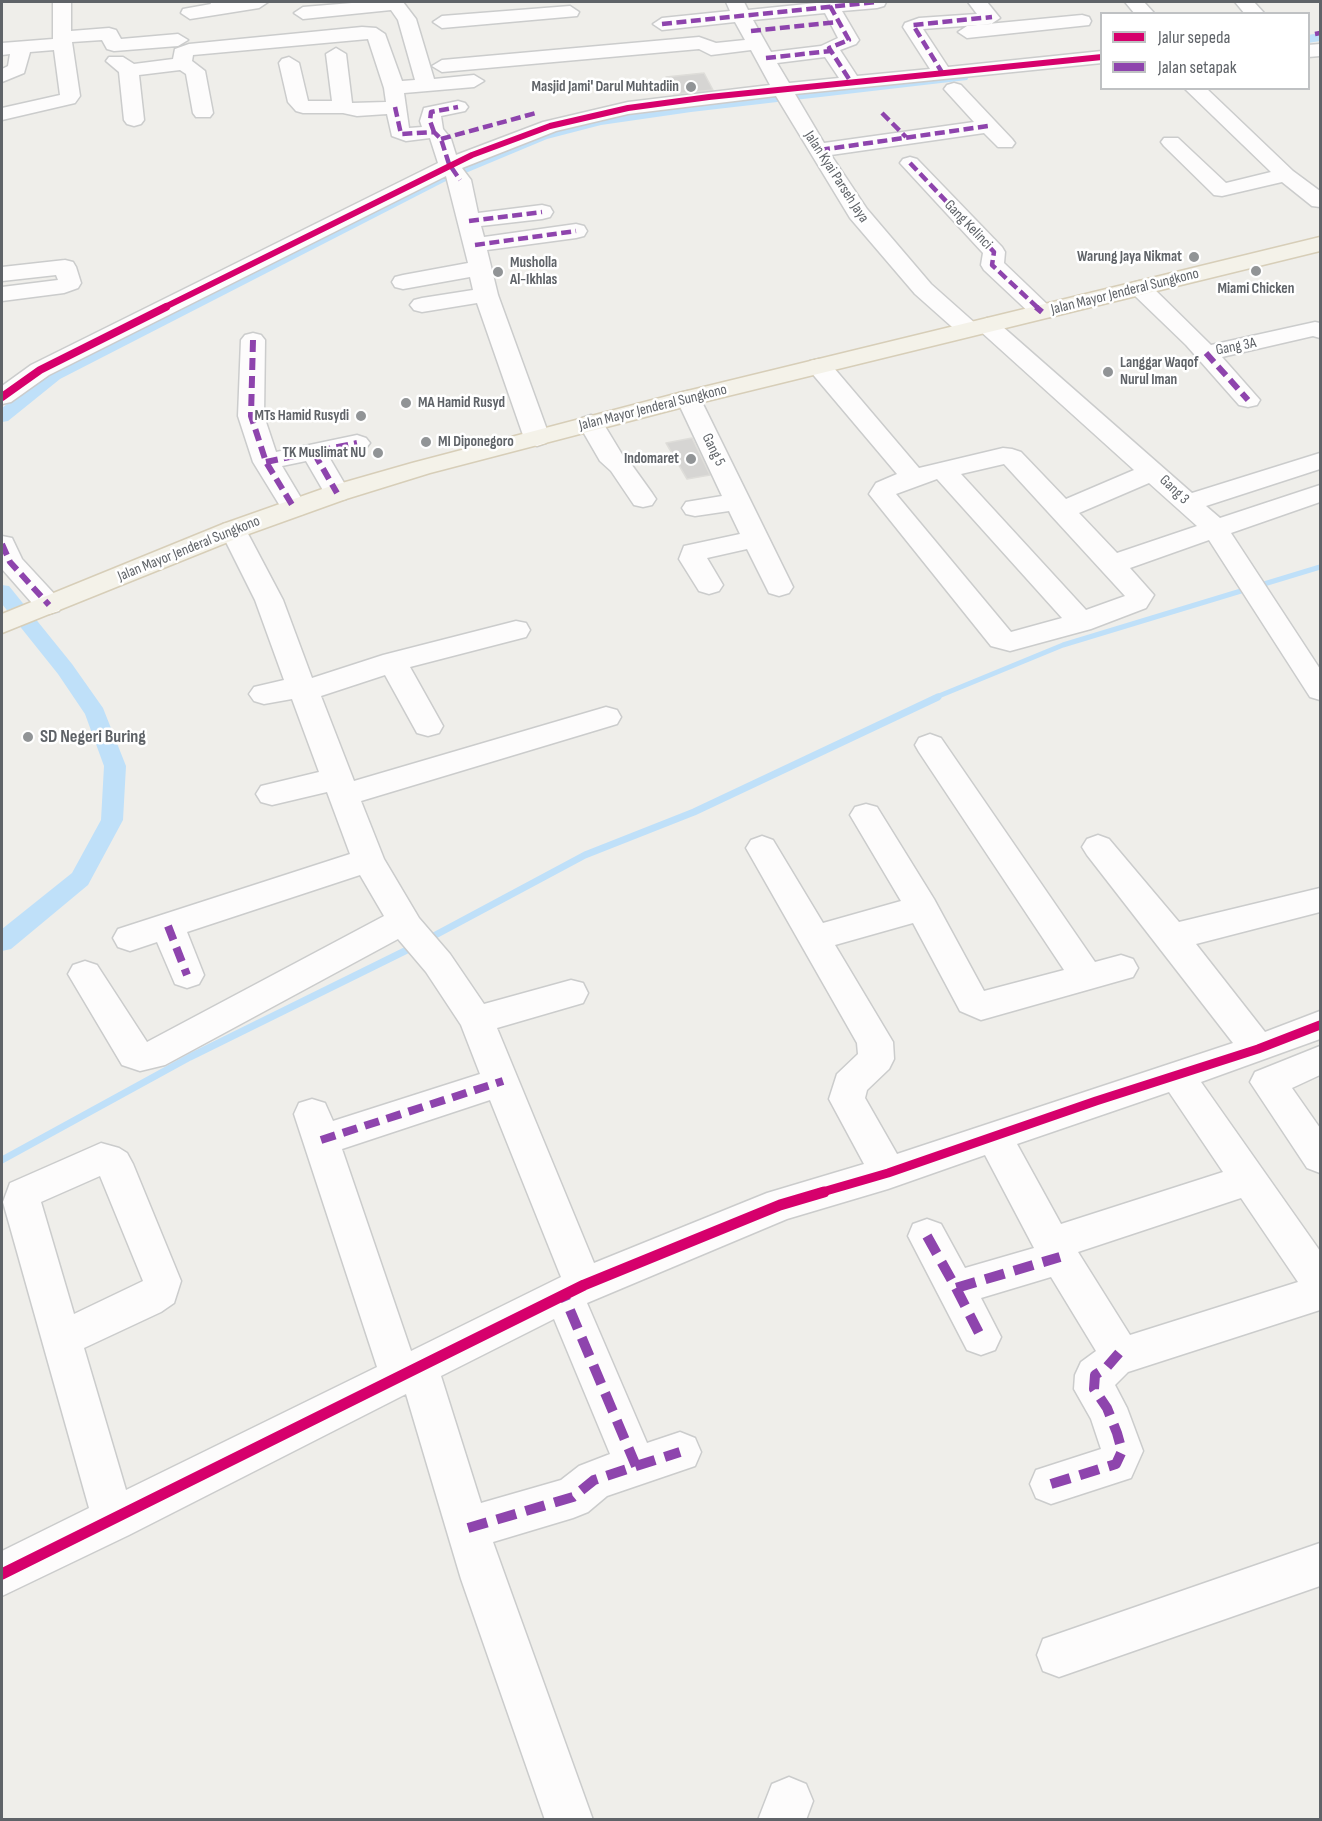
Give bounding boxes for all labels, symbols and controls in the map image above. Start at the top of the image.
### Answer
legend [1100,12,1310,90]
text: Jalur sepeda [1158,27,1230,48]
text: Jalan setapak [1158,57,1237,78]
place label: Masjid Jami' Darul Muhtadiin [532,78,679,96]
marker: Masjid Jami' Darul Muhtadiin [684,80,698,94]
street label: Jalan Kyai Parseh Jaya [800,128,872,226]
street label: Gang Kelinci [940,197,996,253]
place label: Warung Jaya Nikmat [1077,248,1182,266]
marker: Warung Jaya Nikmat [1187,250,1201,264]
place label: Musholla Al-Ikhlas [510,254,557,289]
marker: Miami Chicken [1249,264,1263,278]
marker: Musholla Al-Ikhlas [491,265,505,279]
street label: Jalan Mayor Jenderal Sungkono [1049,265,1201,319]
place label: Miami Chicken [1218,280,1294,298]
street label: Gang 3A [1214,334,1258,360]
place label: Langgar Waqof Nurul Iman [1120,354,1198,389]
marker: Langgar Waqof Nurul Iman [1101,365,1115,379]
street label: Jalan Mayor Jenderal Sungkono [577,381,729,435]
place label: MA Hamid Rusyd [418,394,505,412]
marker: MA Hamid Rusyd [399,396,413,410]
place label: MTs Hamid Rusydi [254,407,349,425]
marker: MTs Hamid Rusydi [354,409,368,423]
street label: Gang 5 [697,431,729,469]
place label: MI Diponegoro [438,433,514,451]
marker: MI Diponegoro [419,435,433,449]
place label: TK Muslimat NU [282,444,366,462]
marker: TK Muslimat NU [371,446,385,460]
place label: Indomaret [624,450,679,468]
marker: Indomaret [684,452,698,466]
street label: Gang 3 [1155,472,1193,508]
street label: Jalan Mayor Jenderal Sungkono [115,512,263,586]
place label: SD Negeri Buring [40,726,146,748]
marker: SD Negeri Buring [21,730,35,744]

